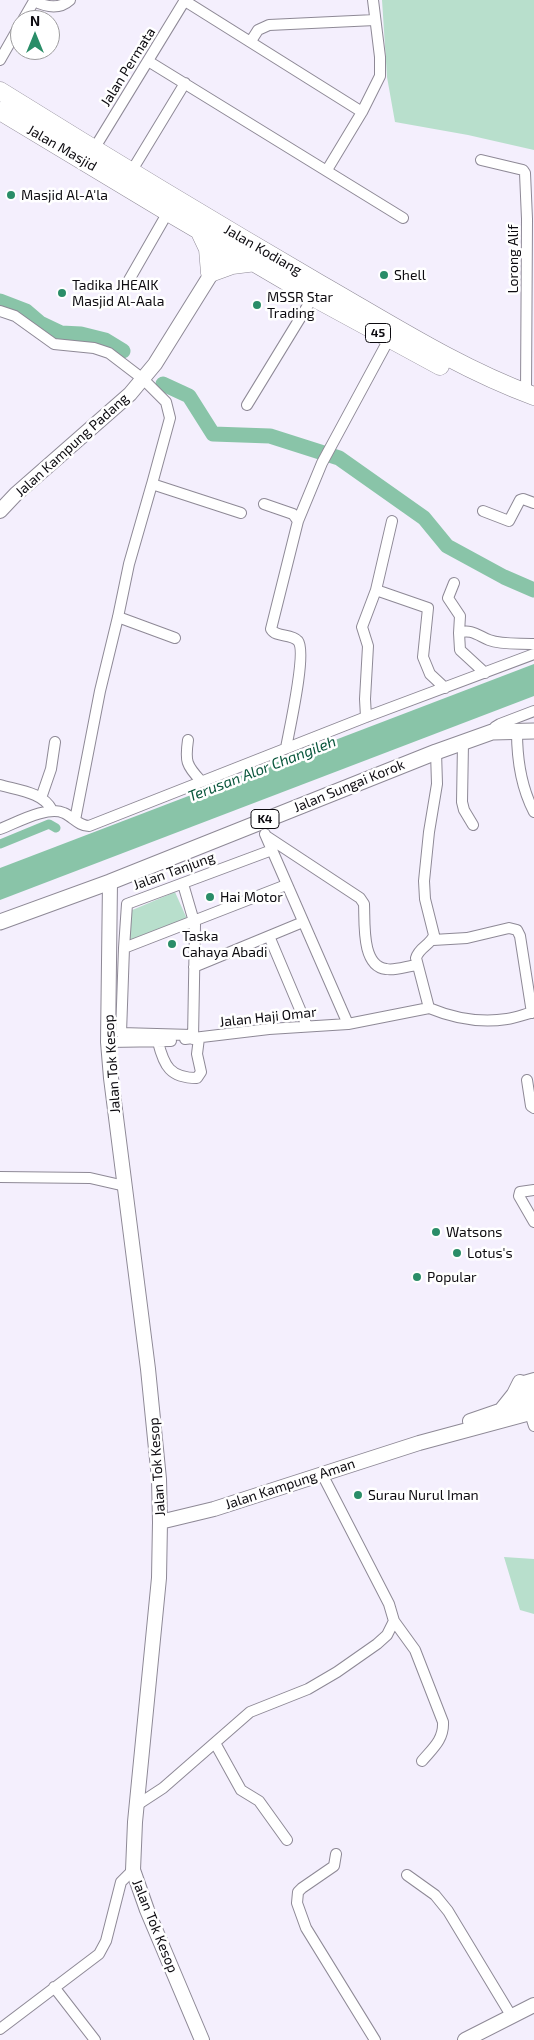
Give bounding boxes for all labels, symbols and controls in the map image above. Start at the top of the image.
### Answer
north arrow [10,10,60,60]
text: N [30,12,40,29]
street label: Jalan Permata [97,24,159,110]
street label: Jalan Masjid [24,121,100,175]
place label: Masjid Al-A'la [21,187,108,203]
marker: Masjid Al-A'la [5,189,17,201]
street label: Jalan Kodiang [221,221,305,279]
street label: Lorong Alif [505,224,521,294]
place label: Shell [394,267,426,283]
marker: Shell [378,269,390,281]
place label: Tadika JHEAIK Masjid Al-Aala [72,277,164,310]
marker: Tadika JHEAIK Masjid Al-Aala [56,287,68,299]
place label: MSSR Star Trading [267,289,333,322]
marker: MSSR Star Trading [251,299,263,311]
road number: 45 [366,323,390,342]
street label: Jalan Kampung Padang [12,390,132,500]
water label: Terusan Alor Changileh [185,732,339,806]
street label: Jalan Sungai Korok [291,756,407,816]
road number: K4 [251,810,279,829]
street label: Jalan Tanjung [131,848,217,894]
place label: Hai Motor [220,889,283,905]
marker: Hai Motor [204,891,216,903]
place label: Taska Cahaya Abadi [182,928,267,960]
marker: Taska Cahaya Abadi [166,938,178,950]
street label: Jalan Haji Omar [219,1004,317,1030]
street label: Jalan Tok Kesop [100,1014,124,1114]
place label: Watsons [446,1224,502,1240]
marker: Watsons [430,1226,442,1238]
place label: Lotus's [467,1245,513,1261]
marker: Lotus's [451,1247,463,1259]
place label: Popular [427,1269,477,1285]
marker: Popular [411,1271,423,1283]
street label: Jalan Tok Kesop [145,1417,169,1517]
street label: Jalan Kampung Aman [223,1455,357,1513]
place label: Surau Nurul Iman [368,1487,479,1503]
marker: Surau Nurul Iman [352,1489,364,1501]
street label: Jalan Tok Kesop [129,1877,181,1975]

